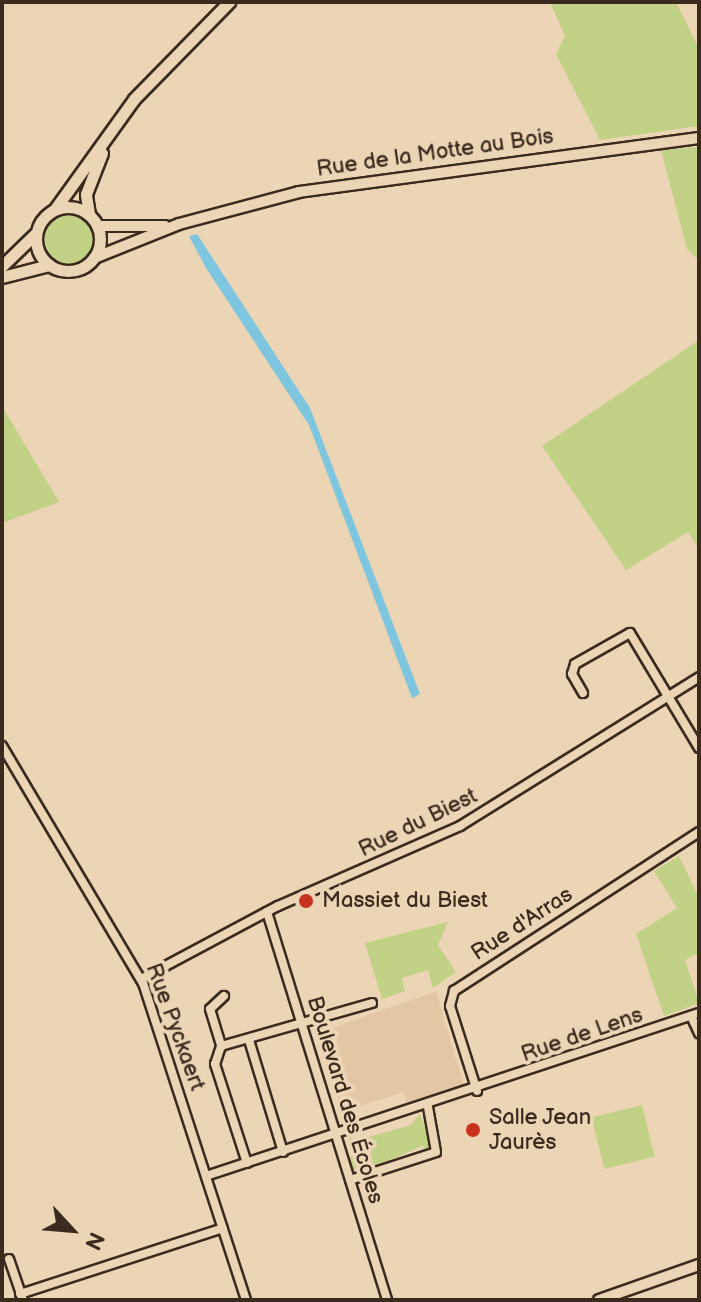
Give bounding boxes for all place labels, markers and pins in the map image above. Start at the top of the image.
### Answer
place label: Massiet du Biest [322,888,488,914]
marker: Massiet du Biest [297,892,315,910]
place label: Salle Jean Jaurès [489,1104,592,1156]
marker: Salle Jean Jaurès [464,1121,482,1139]

